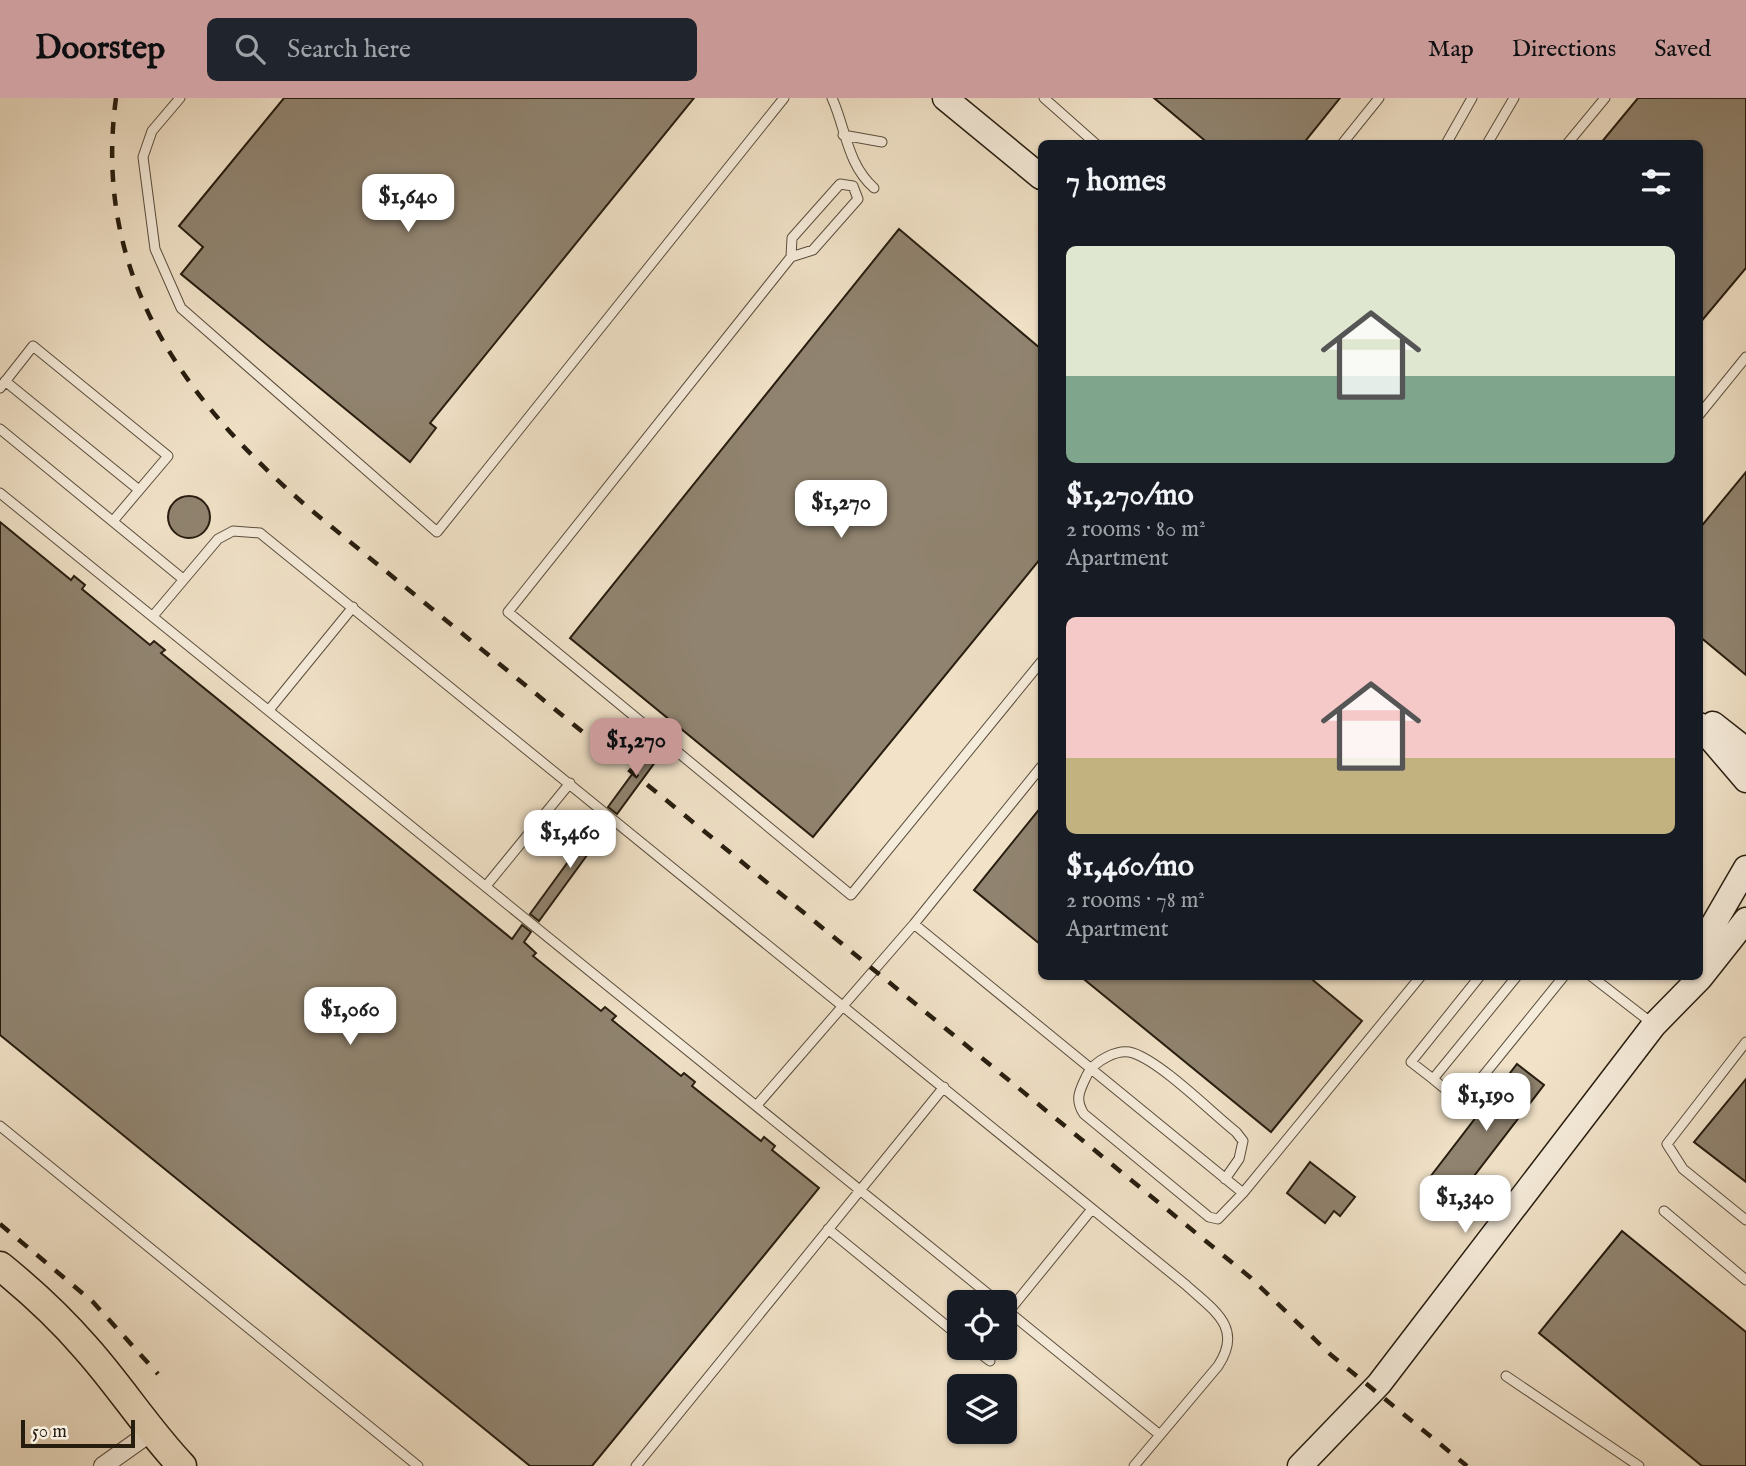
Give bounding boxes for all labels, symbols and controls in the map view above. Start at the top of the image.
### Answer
search box [207,18,697,81]
text: Doorstep [35,28,165,70]
icon: search [231,30,269,68]
text: Search here [287,33,411,66]
text: Map [1428,34,1474,65]
text: Directions [1512,34,1616,65]
text: Saved [1654,34,1711,65]
text: 7 homes [1066,163,1166,201]
icon: filters [1637,163,1675,201]
pin: $1,640 [351,174,465,234]
text: $1,640 [378,182,438,211]
icon: home [1308,292,1434,418]
text: $1,270/mo [1066,477,1194,515]
pin: $1,270 [784,480,898,540]
text: $1,270 [811,488,871,517]
text: 2 rooms · 80 m² [1066,515,1206,544]
text: Apartment [1066,544,1169,573]
icon: home [1308,663,1434,789]
pin: $1,270 [579,718,693,778]
text: $1,270 [606,726,666,755]
pin: $1,460 [513,810,627,870]
text: $1,460 [540,818,600,847]
text: $1,460/mo [1066,848,1194,886]
text: 2 rooms · 78 m² [1066,886,1205,915]
text: Apartment [1066,915,1169,944]
pin: $1,060 [293,988,407,1047]
text: $1,060 [320,995,380,1024]
pin: $1,190 [1429,1074,1543,1133]
text: $1,190 [1457,1081,1515,1110]
pin: $1,340 [1408,1176,1522,1235]
text: $1,340 [1436,1183,1494,1212]
map controls [947,1290,1017,1444]
button: locate [947,1290,1017,1360]
button: layers [947,1374,1017,1444]
scale bar [21,1417,135,1449]
text: 50 m [32,1420,67,1444]

